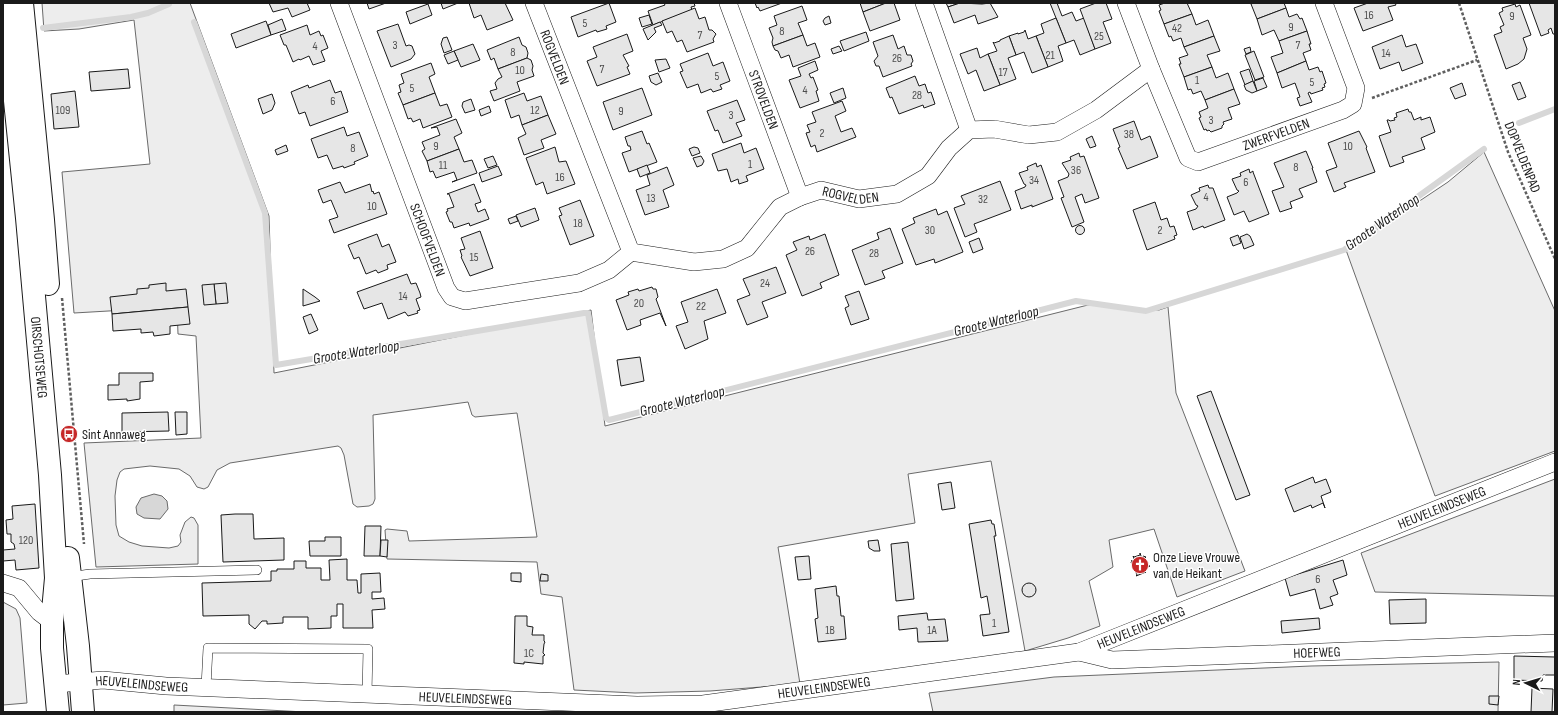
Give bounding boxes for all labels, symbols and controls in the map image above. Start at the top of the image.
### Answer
house number: 16 [1364,8,1374,23]
house number: 9 [1509,9,1515,24]
house number: 5 [583,16,588,31]
house number: 9 [1288,20,1294,35]
house number: 42 [1172,21,1182,36]
house number: 8 [779,24,785,39]
street label: ROGVELDEN [536,27,573,87]
house number: 7 [698,28,703,43]
house number: 25 [1094,29,1104,44]
house number: 3 [392,38,398,53]
house number: 7 [1296,38,1301,53]
house number: 4 [312,39,318,54]
house number: 8 [510,45,516,60]
house number: 14 [1381,46,1391,61]
house number: 21 [1045,48,1055,63]
house number: 26 [892,51,902,66]
house number: 7 [600,62,605,77]
house number: 10 [515,63,525,78]
house number: 17 [999,65,1008,80]
street label: STROVELDEN [745,68,782,132]
house number: 5 [715,69,720,84]
house number: 1 [1195,73,1200,88]
house number: 5 [1310,75,1315,90]
house number: 5 [410,81,415,96]
house number: 4 [802,83,808,98]
house number: 28 [912,88,922,103]
house number: 6 [330,94,336,109]
house number: 109 [56,103,70,118]
house number: 12 [530,103,540,118]
house number: 9 [618,104,624,119]
house number: 3 [728,108,734,123]
house number: 3 [1208,113,1214,128]
street label: ZWERFVELDEN [1240,115,1312,154]
street label: DOPVELDENPAD [1501,119,1545,195]
house number: 2 [820,126,825,141]
house number: 38 [1124,127,1134,142]
house number: 9 [433,139,439,154]
house number: 10 [1343,139,1353,154]
house number: 8 [350,141,356,156]
house number: 1 [748,157,753,172]
house number: 11 [439,158,448,173]
house number: 8 [1293,160,1299,175]
house number: 36 [1071,163,1081,178]
house number: 16 [555,170,565,185]
house number: 34 [1029,173,1039,188]
house number: 6 [1243,175,1249,190]
street label: ROGVELDEN [821,183,880,208]
house number: 4 [1203,190,1209,205]
water label: Groote Waterloop [1341,190,1423,255]
house number: 13 [646,191,656,206]
house number: 32 [978,192,988,207]
house number: 10 [367,199,377,214]
street label: SCHOOFVELDEN [406,201,449,279]
house number: 18 [573,216,583,231]
house number: 30 [925,223,935,238]
house number: 2 [1158,223,1163,238]
house number: 26 [805,244,815,259]
house number: 28 [869,246,879,261]
house number: 15 [469,250,479,265]
house number: 24 [760,276,770,291]
house number: 14 [398,289,408,304]
house number: 20 [634,296,644,311]
house number: 22 [696,299,706,314]
water label: Groote Waterloop [952,302,1041,341]
street label: OIRSCHOTSEWEG [27,316,51,399]
water label: Groote Waterloop [312,336,401,369]
water label: Groote Waterloop [638,382,727,421]
bus stop icon: Sint Annaweg [59,424,79,444]
place label: Sint Annaweg [82,426,146,443]
street label: HEUVELEINDSEWEG [1396,483,1488,533]
house number: 120 [19,533,33,548]
place label: Onze Lieve Vrouwe van de Heikant [1153,549,1240,582]
church icon: Onze Lieve Vrouwe van de Heikant [1130,555,1150,575]
house number: 6 [1315,572,1321,587]
street label: HEUVELEINDSEWEG [1095,603,1187,653]
house number: 1 [992,616,997,631]
house number: 1B [825,623,835,638]
house number: 1A [927,623,938,638]
street label: HOEFWEG [1293,643,1341,662]
house number: 1C [524,646,534,661]
north arrow [1506,663,1546,703]
street label: HEUVELEINDSEWEG [95,672,188,696]
street label: HEUVELEINDSEWEG [777,673,871,703]
text: N [1510,679,1523,686]
street label: HEUVELEINDSEWEG [418,688,512,709]

